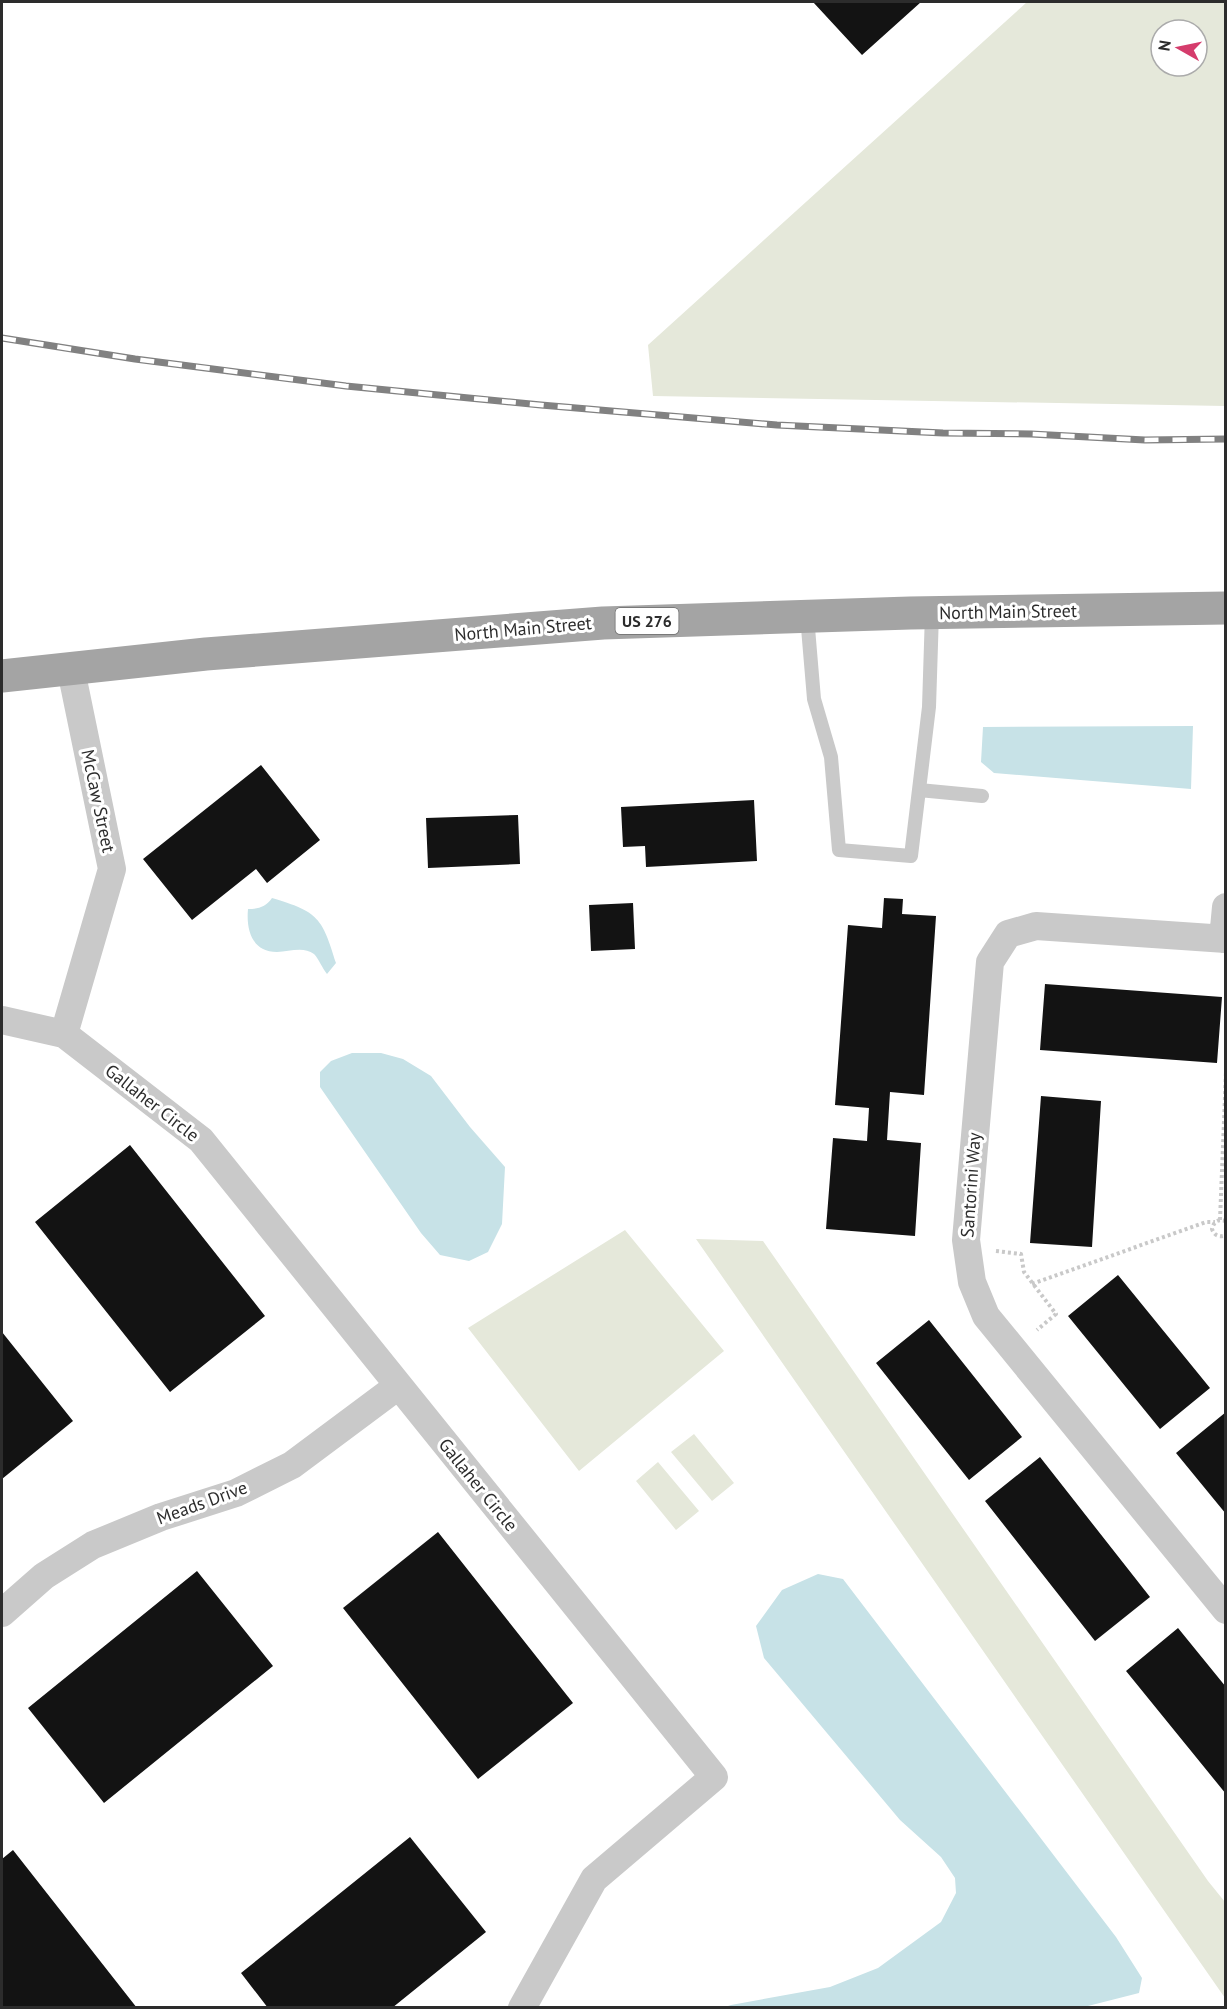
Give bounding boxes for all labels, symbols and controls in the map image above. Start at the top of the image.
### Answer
north arrow [1149,18,1209,78]
text: N [1153,39,1175,52]
street label: North Main Street [939,599,1077,624]
road number: US 276 [616,608,678,634]
street label: North Main Street [453,611,593,646]
street label: McCaw Street [76,747,121,855]
street label: Gallaher Circle [101,1059,204,1146]
street label: Santorini Way [955,1131,986,1238]
street label: Gallaher Circle [434,1434,523,1536]
street label: Meads Drive [153,1476,250,1530]

